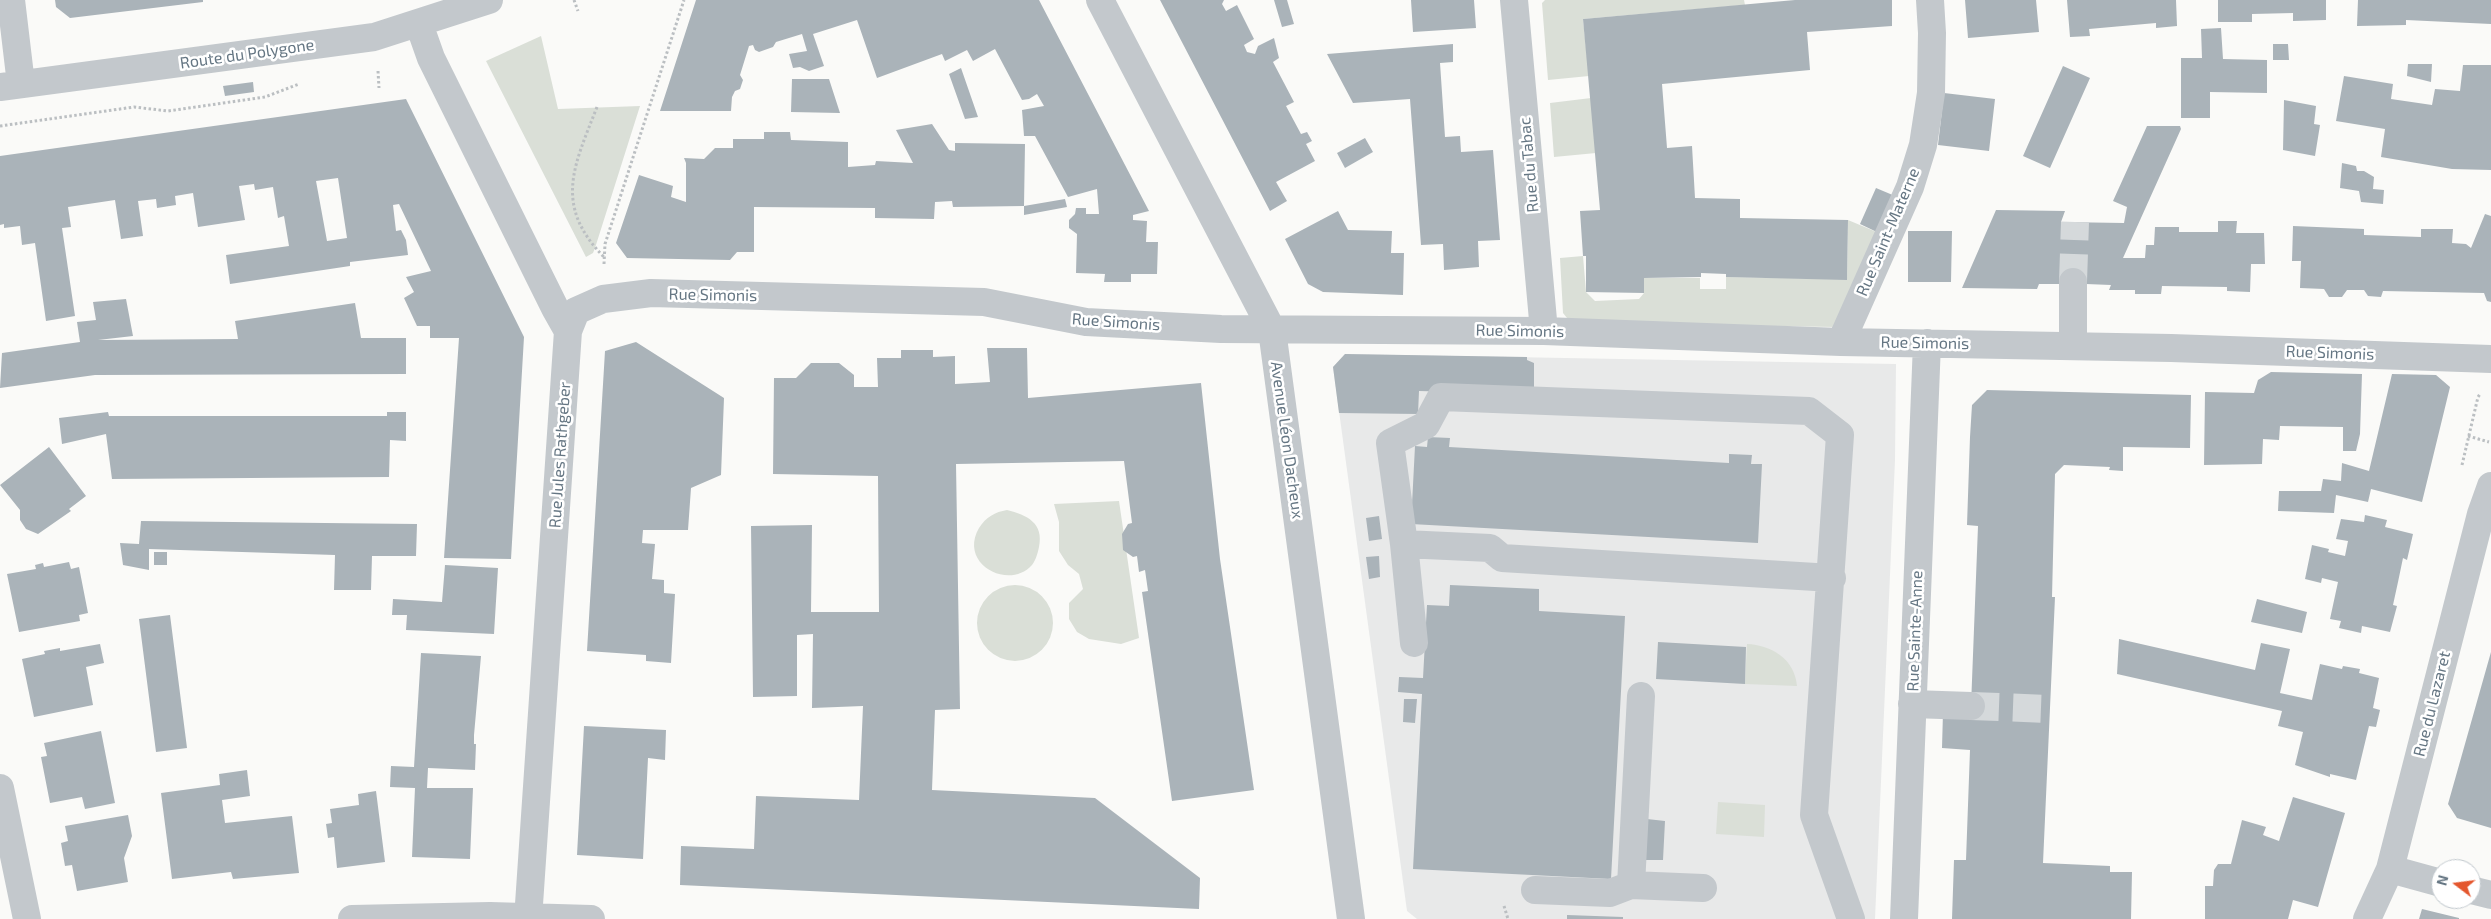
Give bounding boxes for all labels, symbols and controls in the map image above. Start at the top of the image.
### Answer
street label: Route du Polygone [179,35,315,73]
street label: Rue du Tabac [1515,117,1543,213]
street label: Rue Saint-Materne [1852,165,1924,299]
street label: Rue Simonis [669,285,757,305]
street label: Rue Simonis [1071,309,1161,335]
street label: Rue Simonis [1476,321,1564,341]
street label: Rue Simonis [1881,333,1969,353]
street label: Rue Simonis [2285,342,2375,364]
street label: Avenue Léon Dacheux [1266,360,1308,520]
street label: Rue Jules Rathgeber [545,381,575,529]
street label: Rue Sainte-Anne [1903,570,1927,692]
street label: Rue du Lazaret [2410,649,2454,759]
north arrow [2431,859,2481,909]
text: N [2432,873,2452,887]

